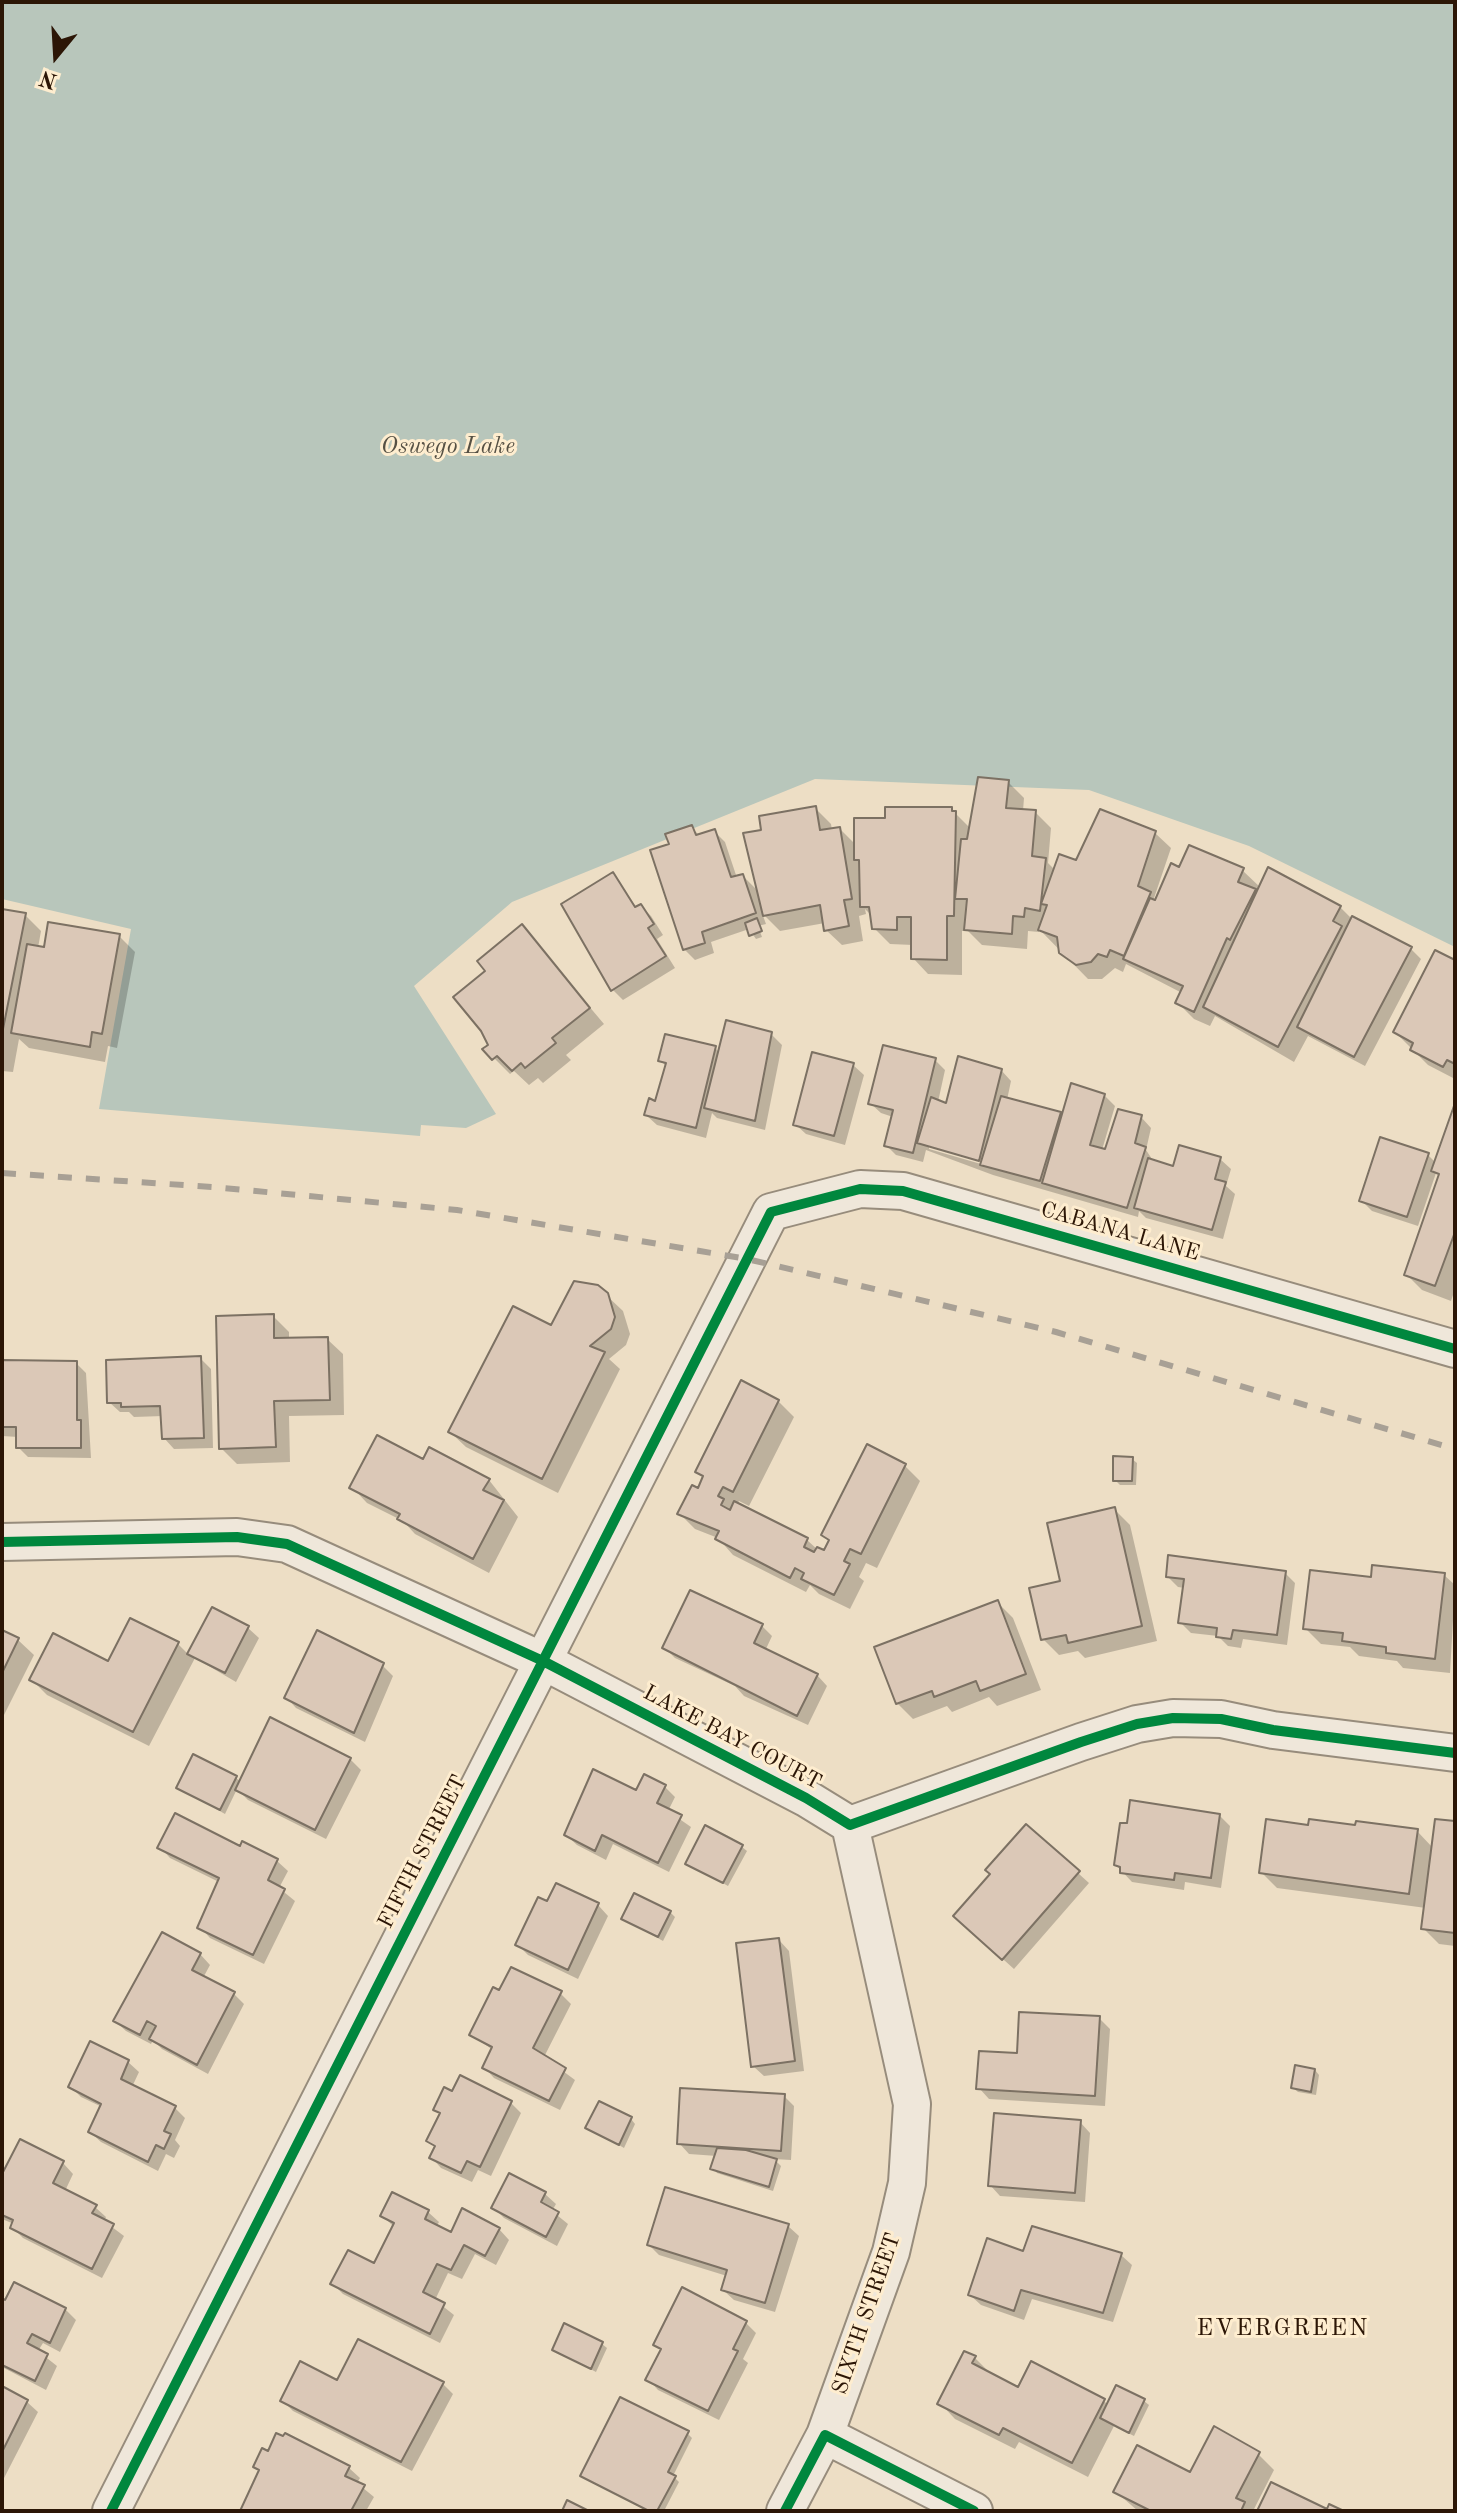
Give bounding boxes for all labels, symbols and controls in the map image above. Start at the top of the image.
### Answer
north arrow [16,16,96,96]
text: N [37,66,60,92]
water label: Oswego Lake [381,433,515,461]
street label: CABANA LANE [1037,1197,1203,1267]
street label: LAKE BAY COURT [638,1680,826,1796]
street label: FIFTH STREET [373,1771,473,1933]
street label: SIXTH STREET [827,2230,907,2398]
district label: EVERGREEN [1197,2315,1369,2343]

